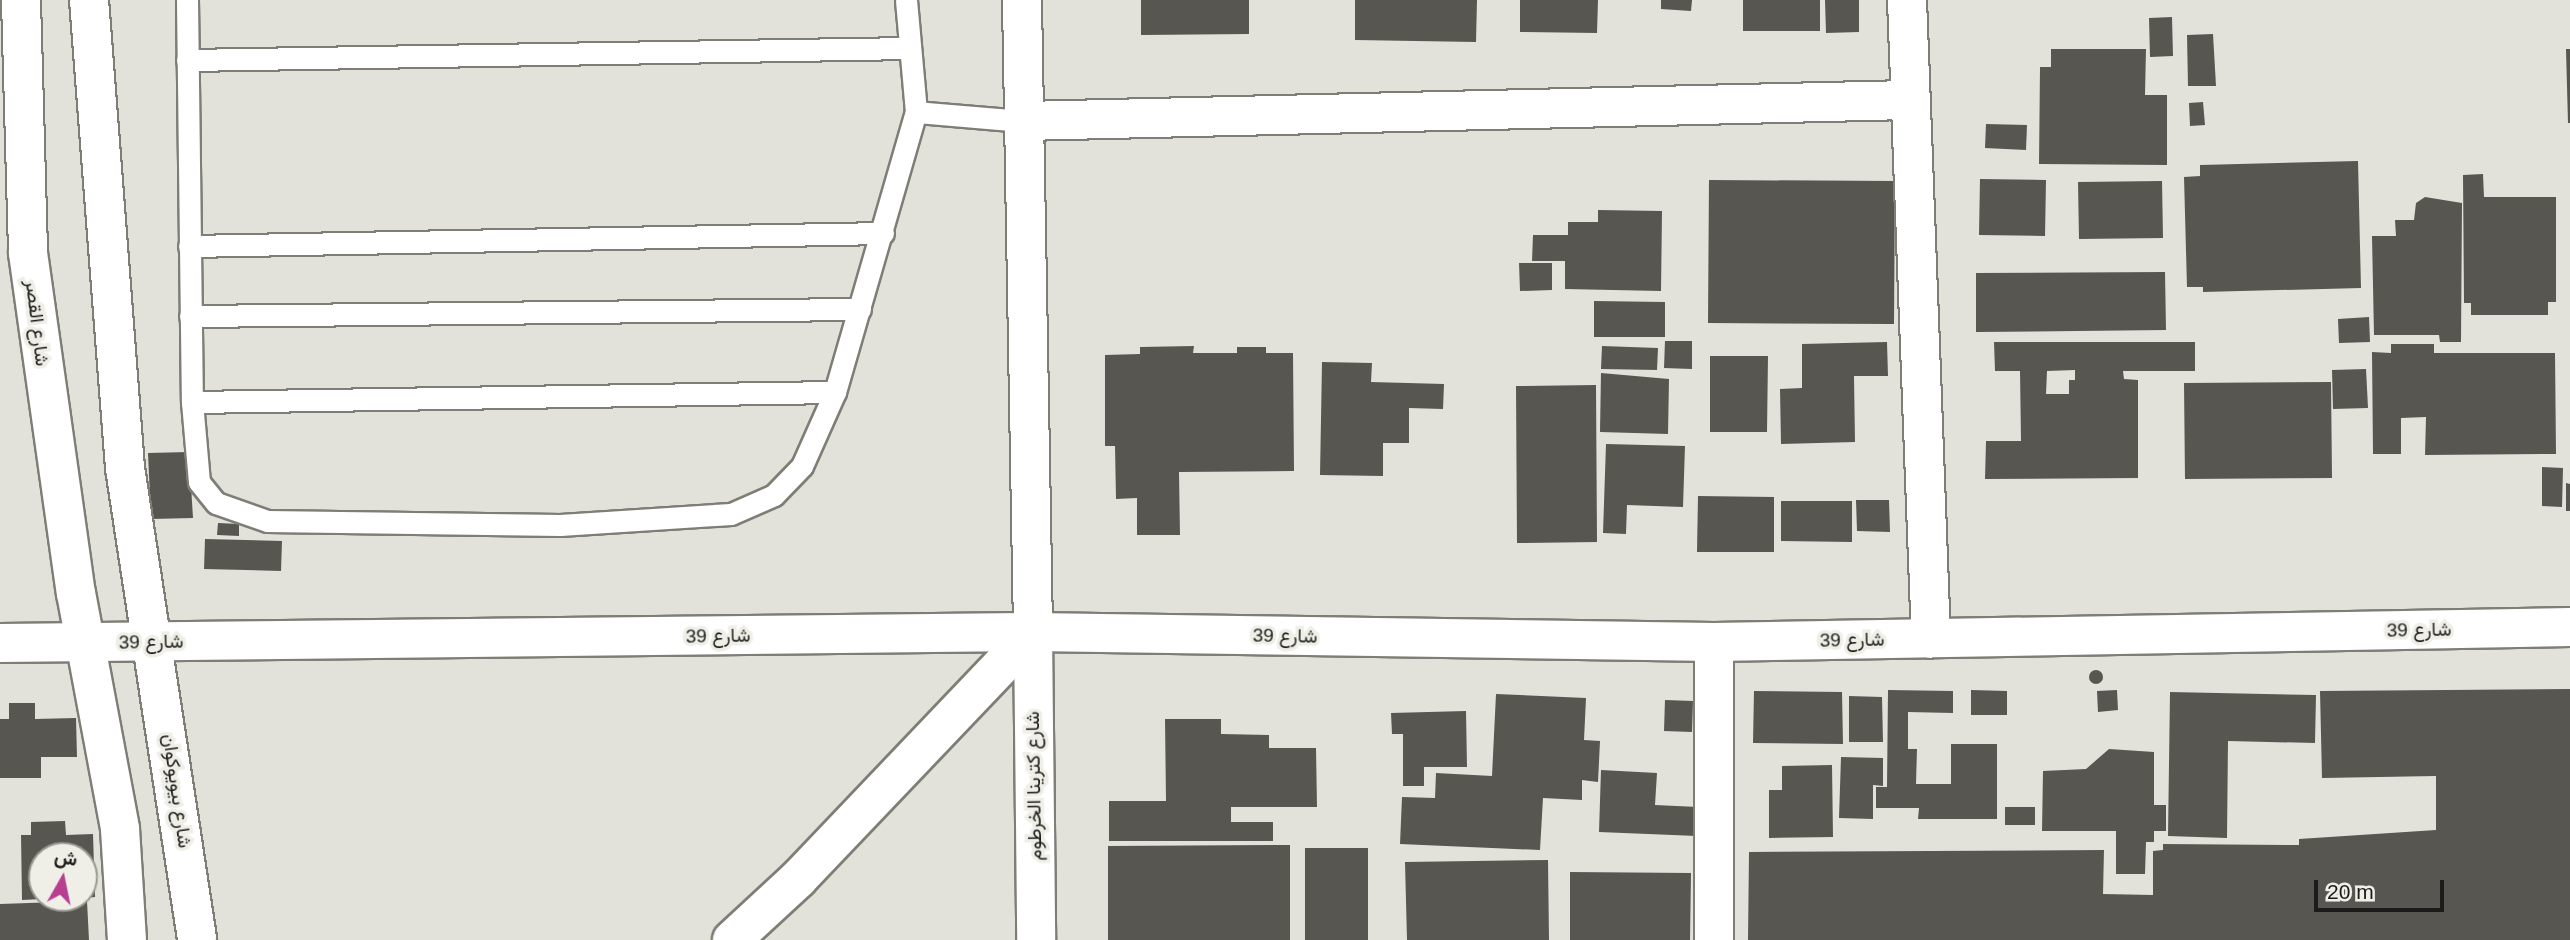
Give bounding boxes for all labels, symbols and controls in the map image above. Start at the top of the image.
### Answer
street label: شارع القصر [20,279,54,367]
street label: شارع 39 [2386,618,2452,642]
street label: شارع 39 [685,624,751,648]
street label: شارع 39 [1252,624,1318,648]
street label: شارع 39 [1819,628,1885,652]
street label: شارع 39 [118,630,184,654]
street label: شارع كترينا الخرطوم [1021,711,1047,861]
street label: شارع بيويوكوان [158,732,196,850]
north arrow [28,842,98,912]
text: ش [53,846,79,870]
scale bar [2318,866,2448,910]
text: 20 m [2327,880,2374,903]

